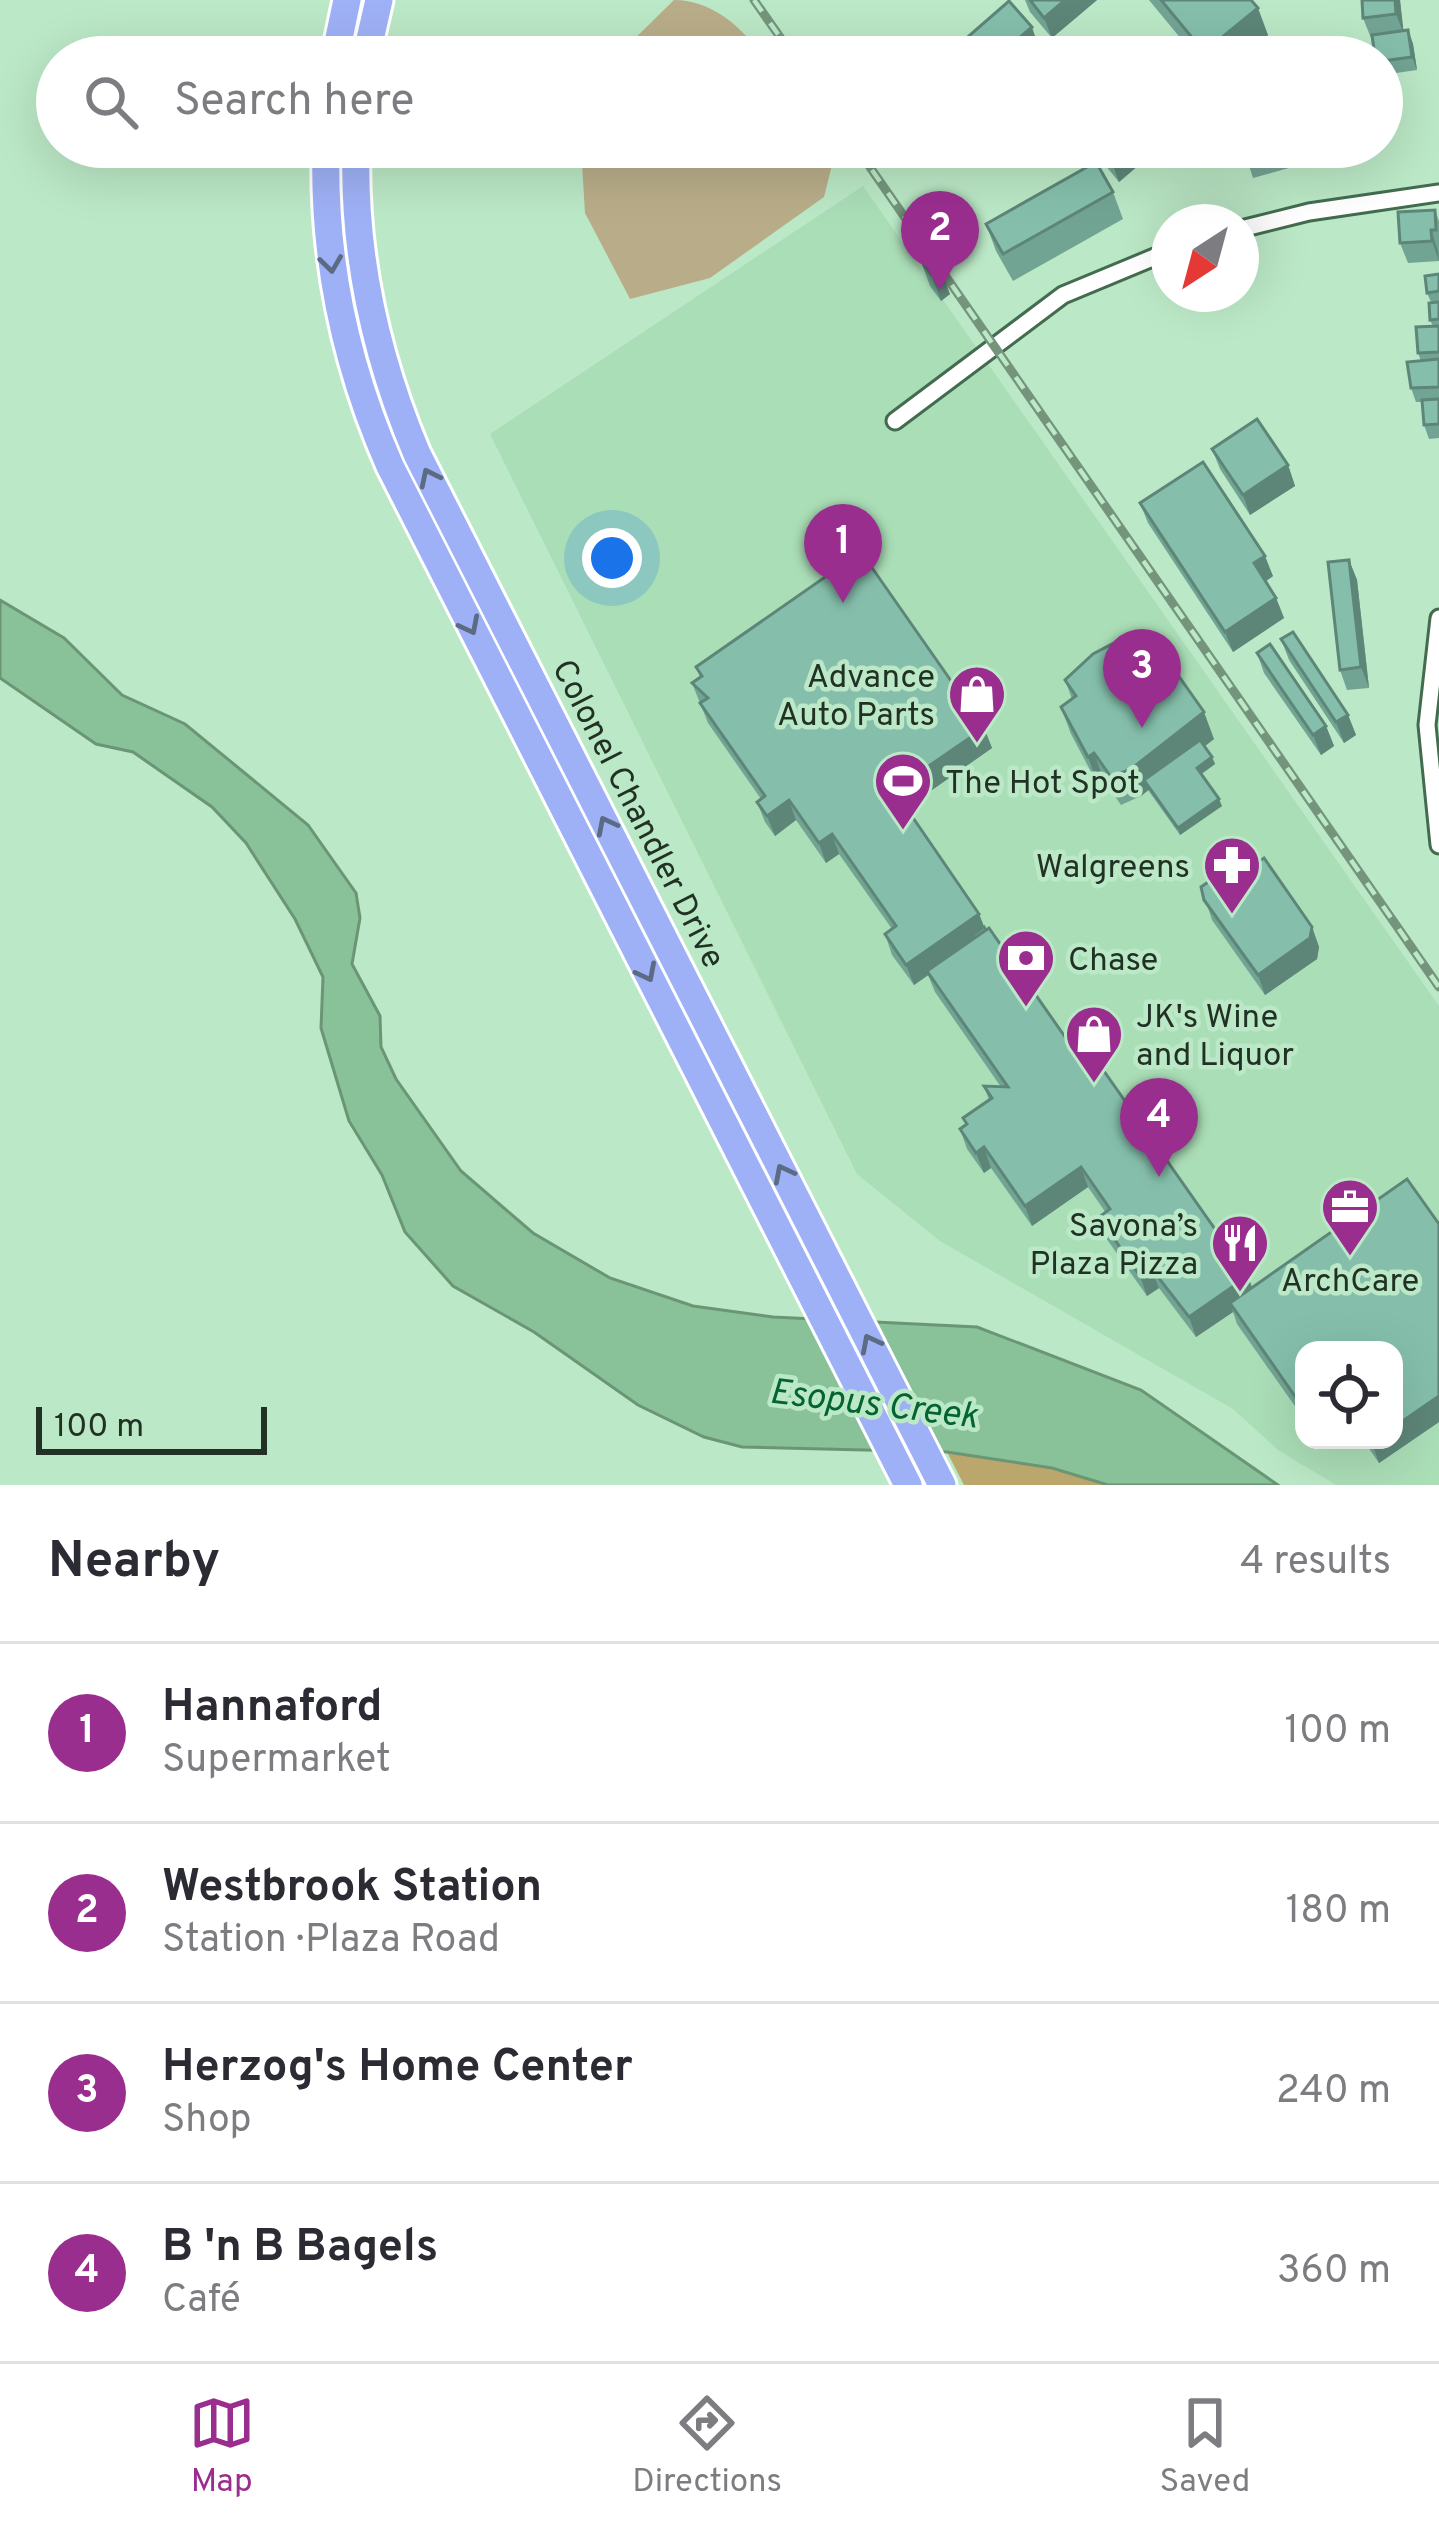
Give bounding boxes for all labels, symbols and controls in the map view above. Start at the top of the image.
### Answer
search box [36,36,1403,168]
icon: search [78,69,144,135]
text: Search here [174,74,414,131]
pin: 2 [901,191,979,290]
north arrow [1151,204,1259,312]
one-way arrow [317,254,343,273]
one-way arrow [420,468,443,490]
pin: 1 [804,504,882,603]
your location [582,528,642,588]
one-way arrow [455,613,478,635]
pin: 3 [1103,629,1181,728]
street label: Colonel Chandler Drive [540,653,733,976]
place label: Advance Auto Parts [777,658,935,738]
shop icon: Advance Auto Parts [946,663,1008,745]
sports icon: The Hot Spot [872,750,934,832]
place label: The Hot Spot [945,764,1140,806]
one-way arrow [596,816,620,837]
pharmacy icon: Walgreens [1201,834,1263,916]
place label: Walgreens [1036,848,1190,890]
bank icon: Chase [995,927,1057,1009]
place label: Chase [1068,941,1158,983]
one-way arrow [632,961,656,982]
place label: JK's Wine and Liquor [1136,998,1294,1078]
shop icon: JK's Wine and Liquor [1063,1003,1125,1085]
pin: 4 [1120,1078,1198,1177]
one-way arrow [774,1163,797,1185]
office icon: ArchCare [1319,1176,1381,1258]
place label: Savona’s Plaza Pizza [1030,1207,1198,1287]
restaurant icon: Savona’s Plaza Pizza [1209,1212,1271,1294]
place label: ArchCare [1281,1262,1419,1304]
one-way arrow [861,1334,884,1356]
map controls [1295,1341,1403,1449]
button: locate [1295,1341,1403,1449]
water label: Esopus Creek [767,1370,981,1442]
scale bar [36,1401,267,1454]
text: 100 m [54,1407,144,1449]
text: Nearby [48,1531,220,1596]
text: 4 results [1240,1539,1391,1588]
text: Hannaford [162,1680,382,1737]
text: 1 [79,1708,95,1757]
text: 100 m [1284,1708,1391,1757]
text: Supermarket [162,1737,391,1786]
text: Westbrook Station [162,1860,542,1917]
text: 2 [75,1888,99,1937]
text: 180 m [1286,1888,1391,1937]
text: Station · Plaza Road [162,1917,500,1966]
text: Herzog's Home Center [162,2040,633,2097]
text: 3 [75,2068,99,2117]
text: 240 m [1276,2068,1391,2117]
text: Shop [162,2097,252,2146]
text: B 'n B Bagels [162,2220,438,2277]
text: 4 [74,2248,100,2297]
text: 360 m [1277,2248,1391,2297]
text: Café [162,2277,241,2326]
tab: Map [189,2390,255,2504]
tab: Directions [632,2390,782,2504]
tab: Saved [1160,2390,1250,2504]

